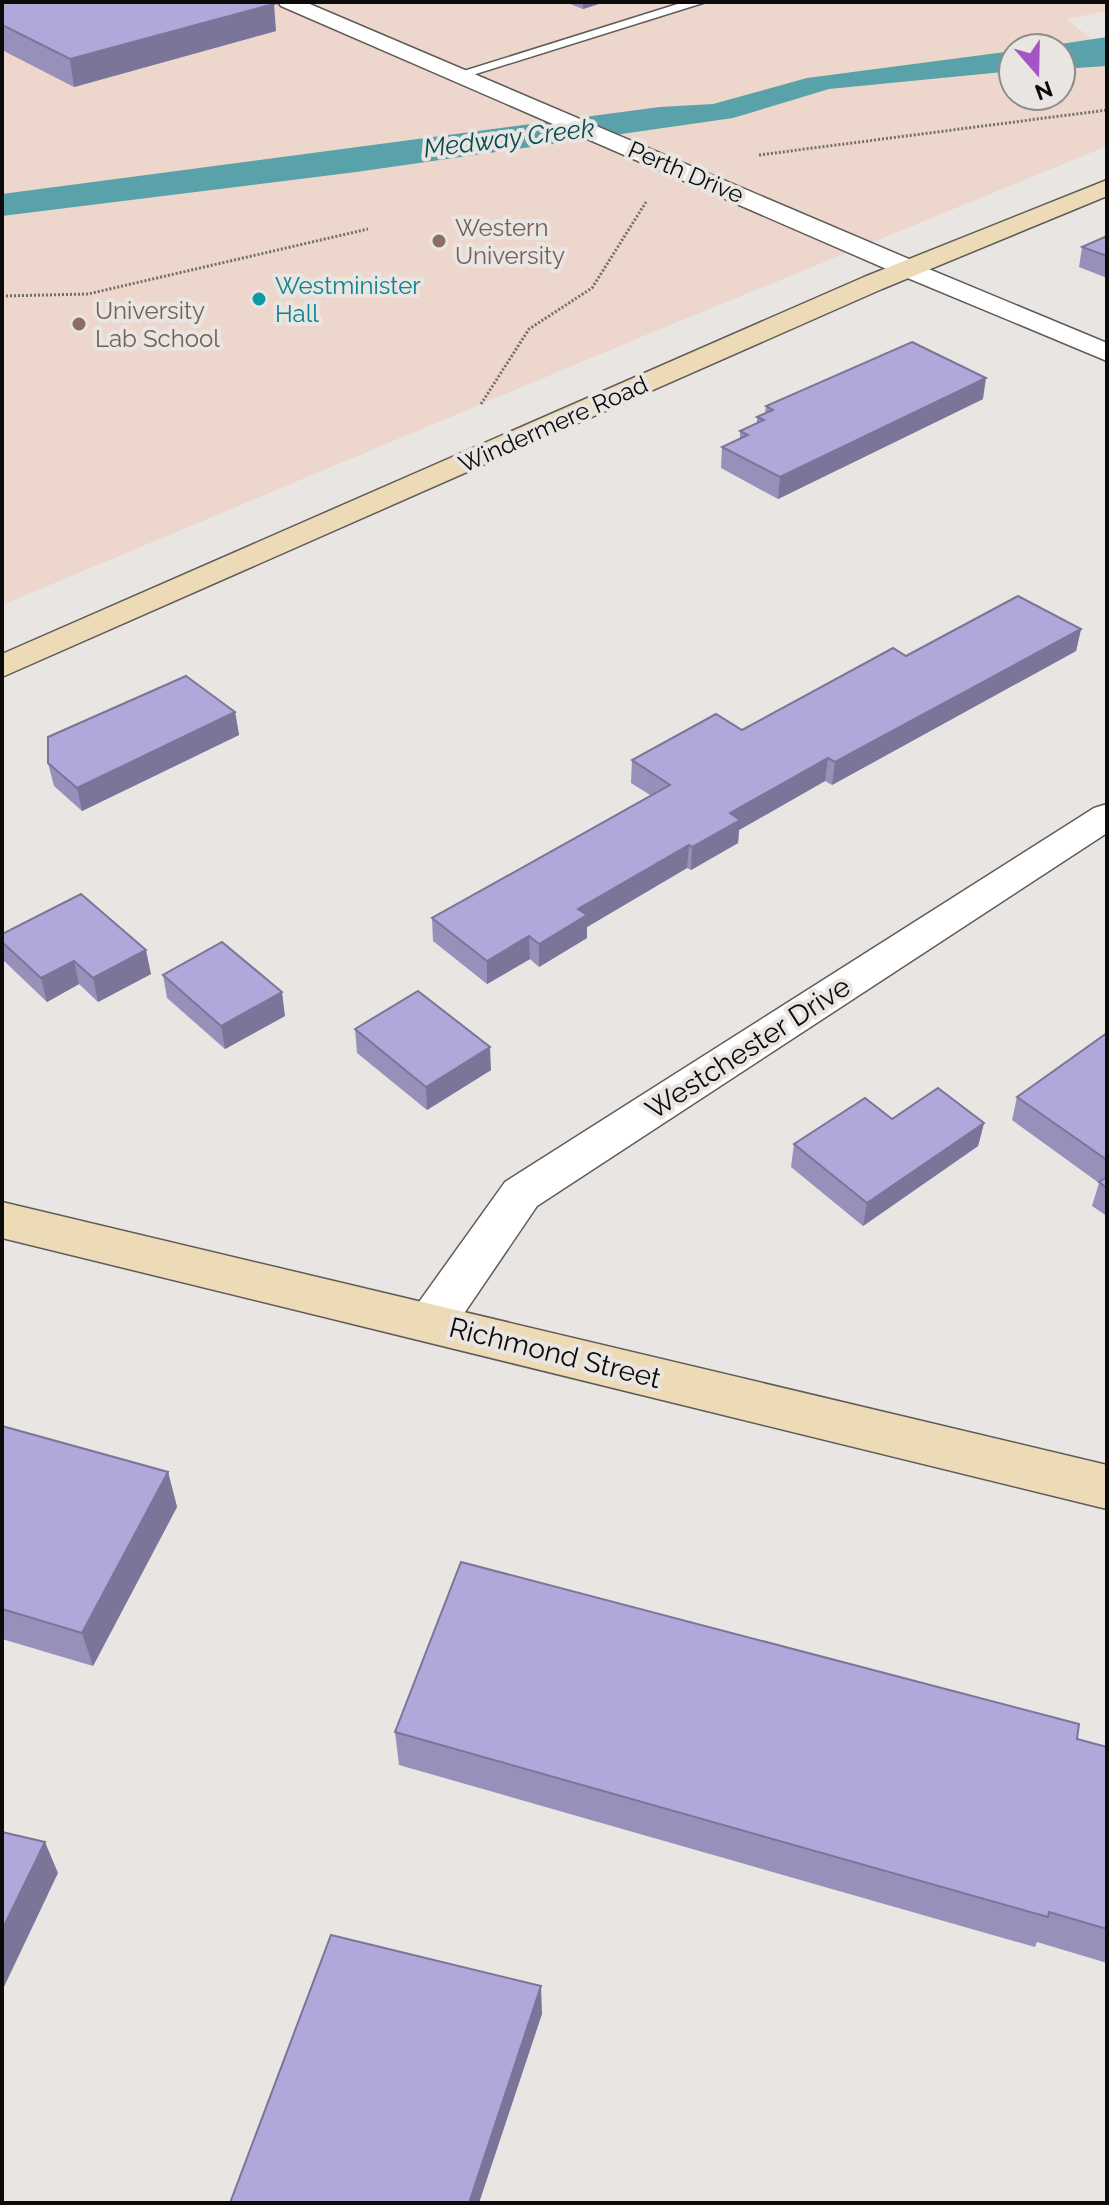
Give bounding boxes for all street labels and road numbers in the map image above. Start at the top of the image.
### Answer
street label: Perth Drive [624,135,748,209]
street label: Windermere Road [454,369,652,479]
street label: Westchester Drive [640,970,856,1126]
street label: Richmond Street [446,1311,665,1395]

